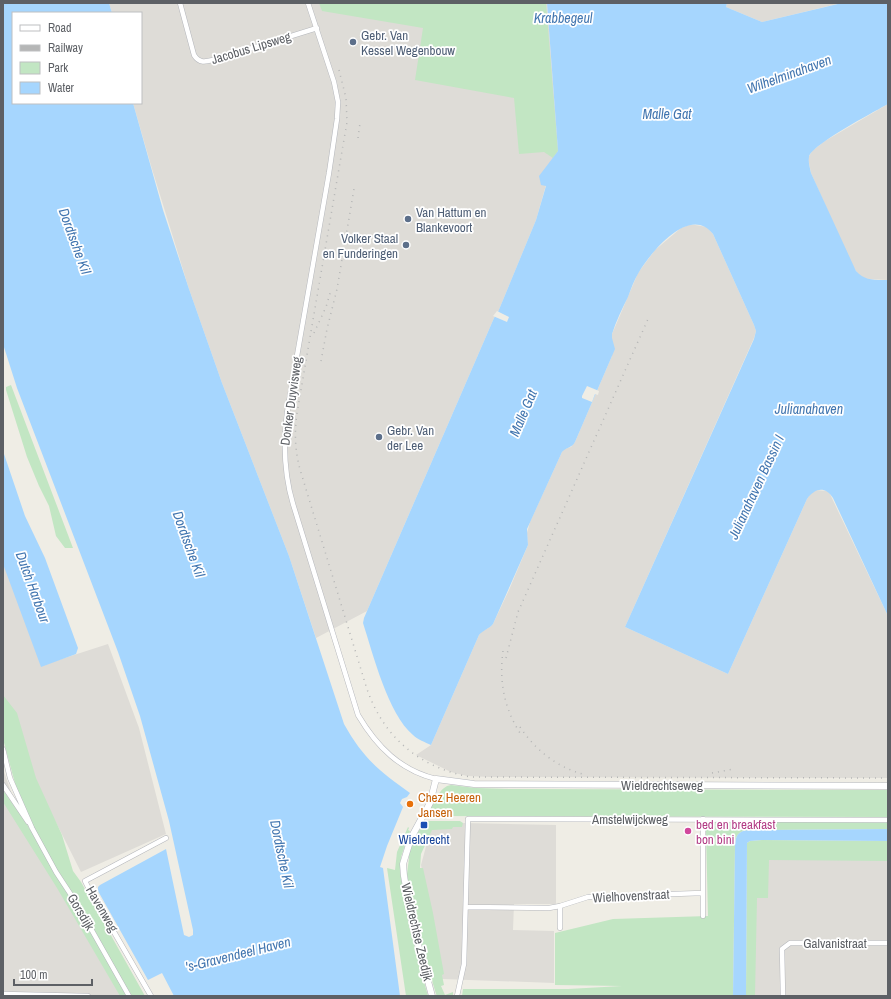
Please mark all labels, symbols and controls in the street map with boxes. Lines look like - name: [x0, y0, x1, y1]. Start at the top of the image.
- water label: Krabbegeul: [534, 9, 593, 27]
- legend: [12, 12, 142, 104]
- text: Road: [48, 20, 72, 36]
- place label: Gebr. Van Kessel Wegenbouw: [361, 27, 455, 59]
- street label: Jacobus Lipsweg: [209, 28, 293, 68]
- marker: Gebr. Van Kessel Wegenbouw: [348, 37, 358, 47]
- text: Railway: [48, 40, 83, 56]
- water label: Wilhelminahaven: [744, 50, 834, 98]
- text: Park: [48, 60, 68, 76]
- text: Water: [48, 80, 75, 96]
- water label: Malle Gat: [642, 105, 692, 123]
- place label: Van Hattum en Blankevoort: [416, 204, 486, 236]
- water label: Dordtsche Kil: [55, 206, 95, 277]
- marker: Van Hattum en Blankevoort: [403, 214, 413, 224]
- place label: Volker Staal en Funderingen: [323, 230, 398, 262]
- marker: Volker Staal en Funderingen: [401, 240, 411, 250]
- street label: Donker Duyvisweg: [276, 355, 306, 446]
- water label: Malle Gat: [505, 386, 541, 439]
- water label: Julianahaven: [774, 400, 843, 418]
- place label: Gebr. Van der Lee: [387, 422, 434, 454]
- water label: Julianahaven Bassin I: [724, 431, 788, 543]
- marker: Gebr. Van der Lee: [374, 432, 384, 442]
- water label: Dordtsche Kil: [169, 509, 209, 580]
- water label: Dutch Harbour: [12, 549, 55, 626]
- street label: Wieldrechtseweg: [621, 777, 703, 794]
- place label: Chez Heeren Jansen: [418, 789, 481, 821]
- marker: Chez Heeren Jansen: [405, 799, 415, 809]
- street label: Amstelwijckweg: [591, 811, 668, 828]
- place label: bed en breakfast bon bini: [696, 816, 775, 848]
- water label: Dordtsche Kil: [266, 818, 298, 890]
- marker: Wieldrecht: [419, 820, 429, 830]
- marker: bed en breakfast bon bini: [683, 826, 693, 836]
- place label: Wieldrecht: [399, 831, 450, 848]
- street label: Wieldrechtse Zeedijk: [397, 881, 437, 983]
- street label: Havenweg: [82, 883, 122, 935]
- street label: Wielhovenstraat: [592, 885, 670, 907]
- street label: Gorsdijk: [63, 891, 99, 934]
- water label: 's-Gravendeel Haven: [184, 932, 292, 976]
- street label: Galvanistraat: [803, 935, 867, 952]
- scale bar: [14, 961, 92, 987]
- text: 100 m: [20, 967, 47, 983]

